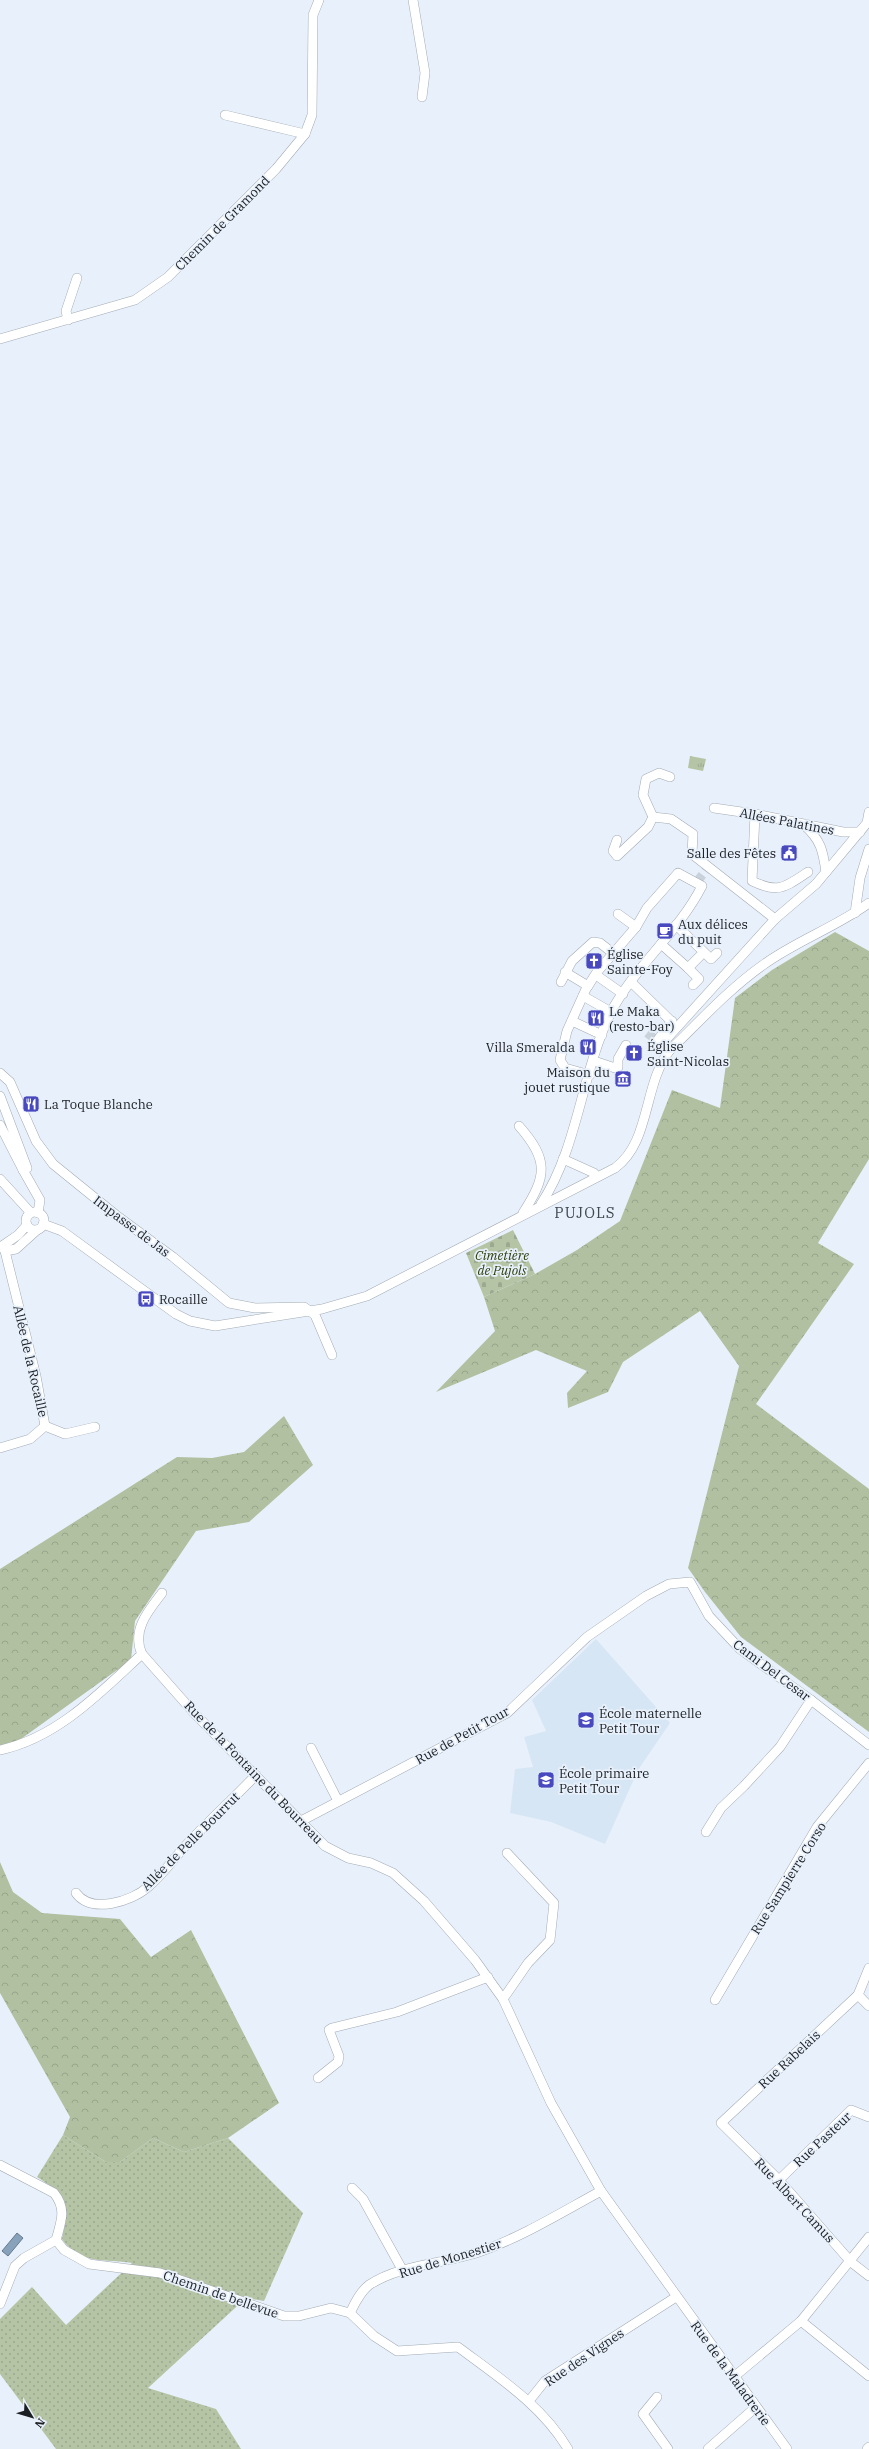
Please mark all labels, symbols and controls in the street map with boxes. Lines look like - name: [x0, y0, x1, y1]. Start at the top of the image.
- street label: Chemin de Gramond: [171, 172, 273, 274]
- street label: Allées Palatines: [738, 804, 836, 839]
- public building icon: Salle des Fêtes: [779, 843, 799, 863]
- place label: Salle des Fêtes: [687, 845, 776, 862]
- place label: Aux délices du puit: [678, 916, 748, 948]
- cafe icon: Aux délices du puit: [655, 921, 675, 941]
- place label: Église Sainte-Foy: [607, 946, 673, 978]
- church icon: Église Sainte-Foy: [584, 951, 604, 971]
- place label: Le Maka (resto-bar): [609, 1003, 675, 1035]
- restaurant icon: Le Maka (resto-bar): [586, 1008, 606, 1028]
- restaurant icon: Villa Smeralda: [578, 1037, 598, 1057]
- place label: Église Saint-Nicolas: [647, 1038, 729, 1070]
- place label: Villa Smeralda: [486, 1039, 575, 1056]
- church icon: Église Saint-Nicolas: [624, 1043, 644, 1063]
- place label: Maison du jouet rustique: [523, 1064, 610, 1096]
- museum icon: Maison du jouet rustique: [613, 1069, 633, 1089]
- restaurant icon: La Toque Blanche: [21, 1094, 41, 1114]
- place label: La Toque Blanche: [44, 1096, 153, 1113]
- street label: Impasse de Jas: [90, 1192, 174, 1261]
- district label: PUJOLS: [554, 1203, 616, 1222]
- park label: Cimetière de Pujols: [475, 1247, 529, 1279]
- bus stop icon: Rocaille: [136, 1289, 156, 1309]
- place label: Rocaille: [159, 1291, 208, 1308]
- street label: Allée de la Rocaille: [9, 1304, 52, 1419]
- street label: Cami Del Cesar: [730, 1636, 814, 1705]
- street label: Rue de la Fontaine du Bourreau: [181, 1697, 327, 1848]
- street label: Rue de Petit Tour: [412, 1702, 512, 1768]
- place label: École maternelle Petit Tour: [599, 1705, 702, 1737]
- school or university icon: École maternelle Petit Tour: [576, 1710, 596, 1730]
- place label: École primaire Petit Tour: [559, 1765, 649, 1797]
- school or university icon: École primaire Petit Tour: [536, 1770, 556, 1790]
- street label: Allée de Pelle Bourrut: [137, 1788, 244, 1894]
- street label: Rue Sampierre Corso: [747, 1819, 830, 1938]
- street label: Rue Rabelais: [755, 2026, 824, 2092]
- street label: Rue Pasteur: [790, 2108, 855, 2171]
- street label: Rue Albert Camus: [751, 2154, 838, 2246]
- street label: Rue de Monestier: [397, 2235, 504, 2282]
- street label: Chemin de bellevue: [161, 2267, 281, 2322]
- street label: Rue de la Maladrerie: [687, 2318, 774, 2429]
- street label: Rue des Vignes: [541, 2325, 627, 2390]
- north arrow: [12, 2397, 52, 2437]
- text: N: [32, 2415, 48, 2431]

